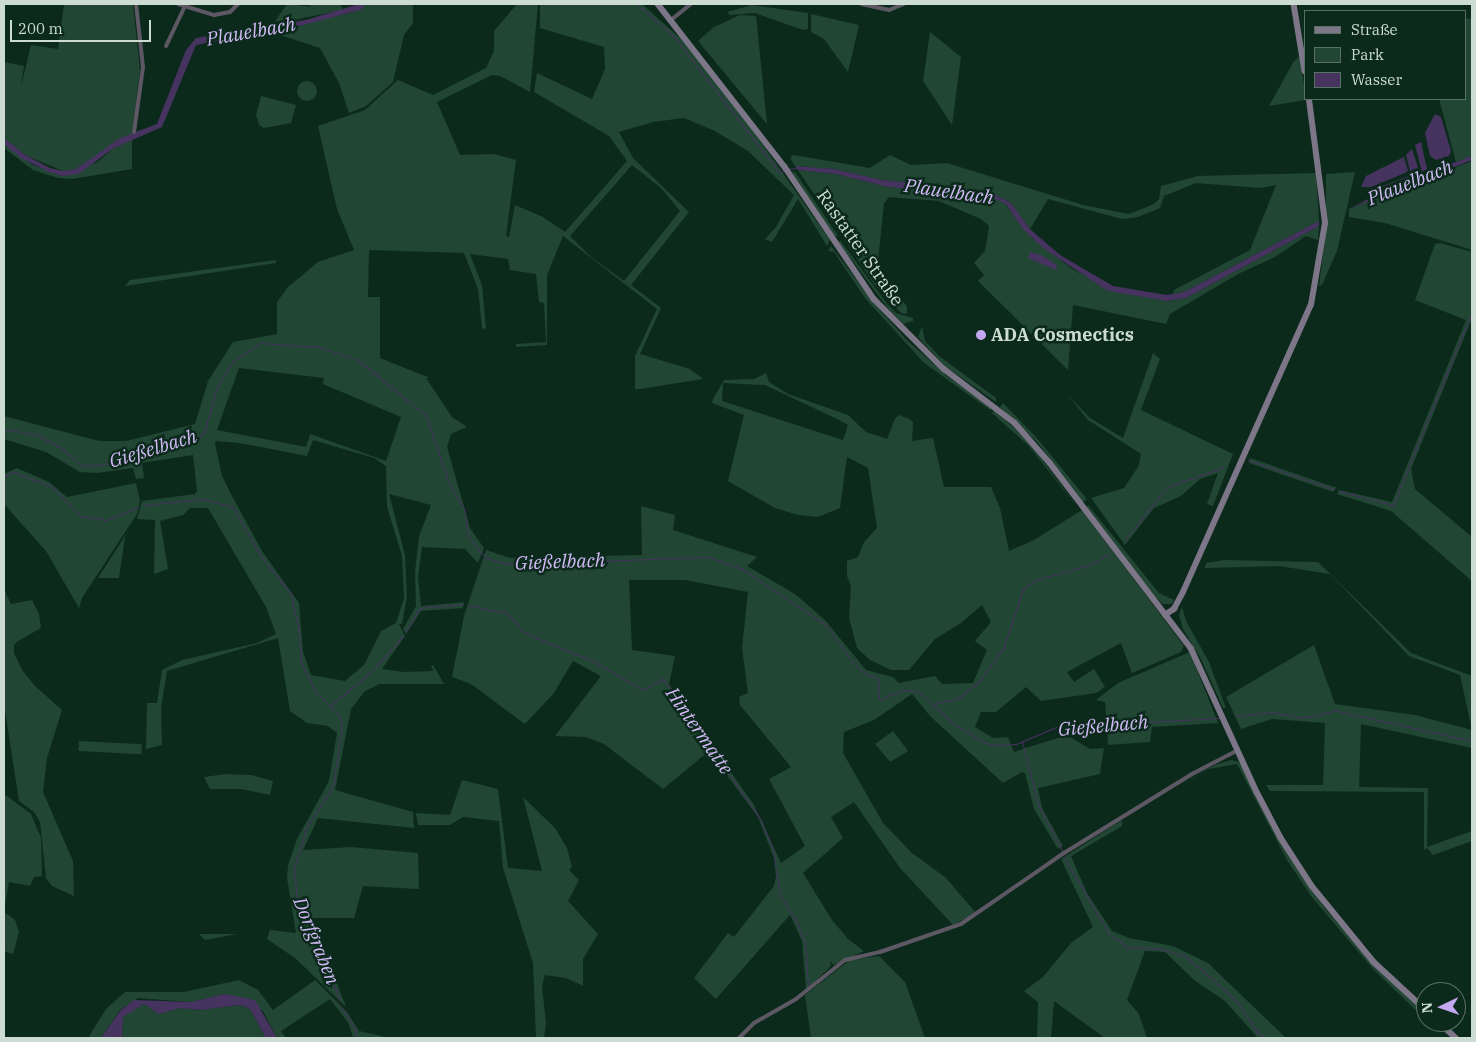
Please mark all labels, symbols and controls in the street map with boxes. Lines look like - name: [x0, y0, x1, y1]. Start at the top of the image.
- scale bar: [12, 10, 154, 42]
- legend: [1304, 10, 1466, 100]
- water label: Plauelbach: [205, 13, 297, 51]
- text: 200 m: [18, 19, 63, 38]
- text: Straße: [1351, 20, 1398, 39]
- text: Park: [1351, 45, 1384, 64]
- text: Wasser: [1351, 70, 1402, 89]
- water label: Plauelbach: [1364, 156, 1456, 210]
- water label: Plauelbach: [903, 174, 995, 210]
- street label: Rastatter Straße: [812, 186, 908, 310]
- place label: ADA Cosmectics: [991, 324, 1134, 346]
- marker: ADA Cosmectics: [975, 329, 987, 341]
- water label: Gießelbach: [106, 425, 200, 473]
- water label: Gießelbach: [514, 549, 606, 575]
- water label: Hintermatte: [661, 683, 737, 779]
- water label: Gießelbach: [1057, 711, 1149, 741]
- water label: Dorfgraben: [288, 894, 344, 988]
- north arrow: [1416, 982, 1466, 1032]
- text: N: [1418, 1002, 1436, 1014]

